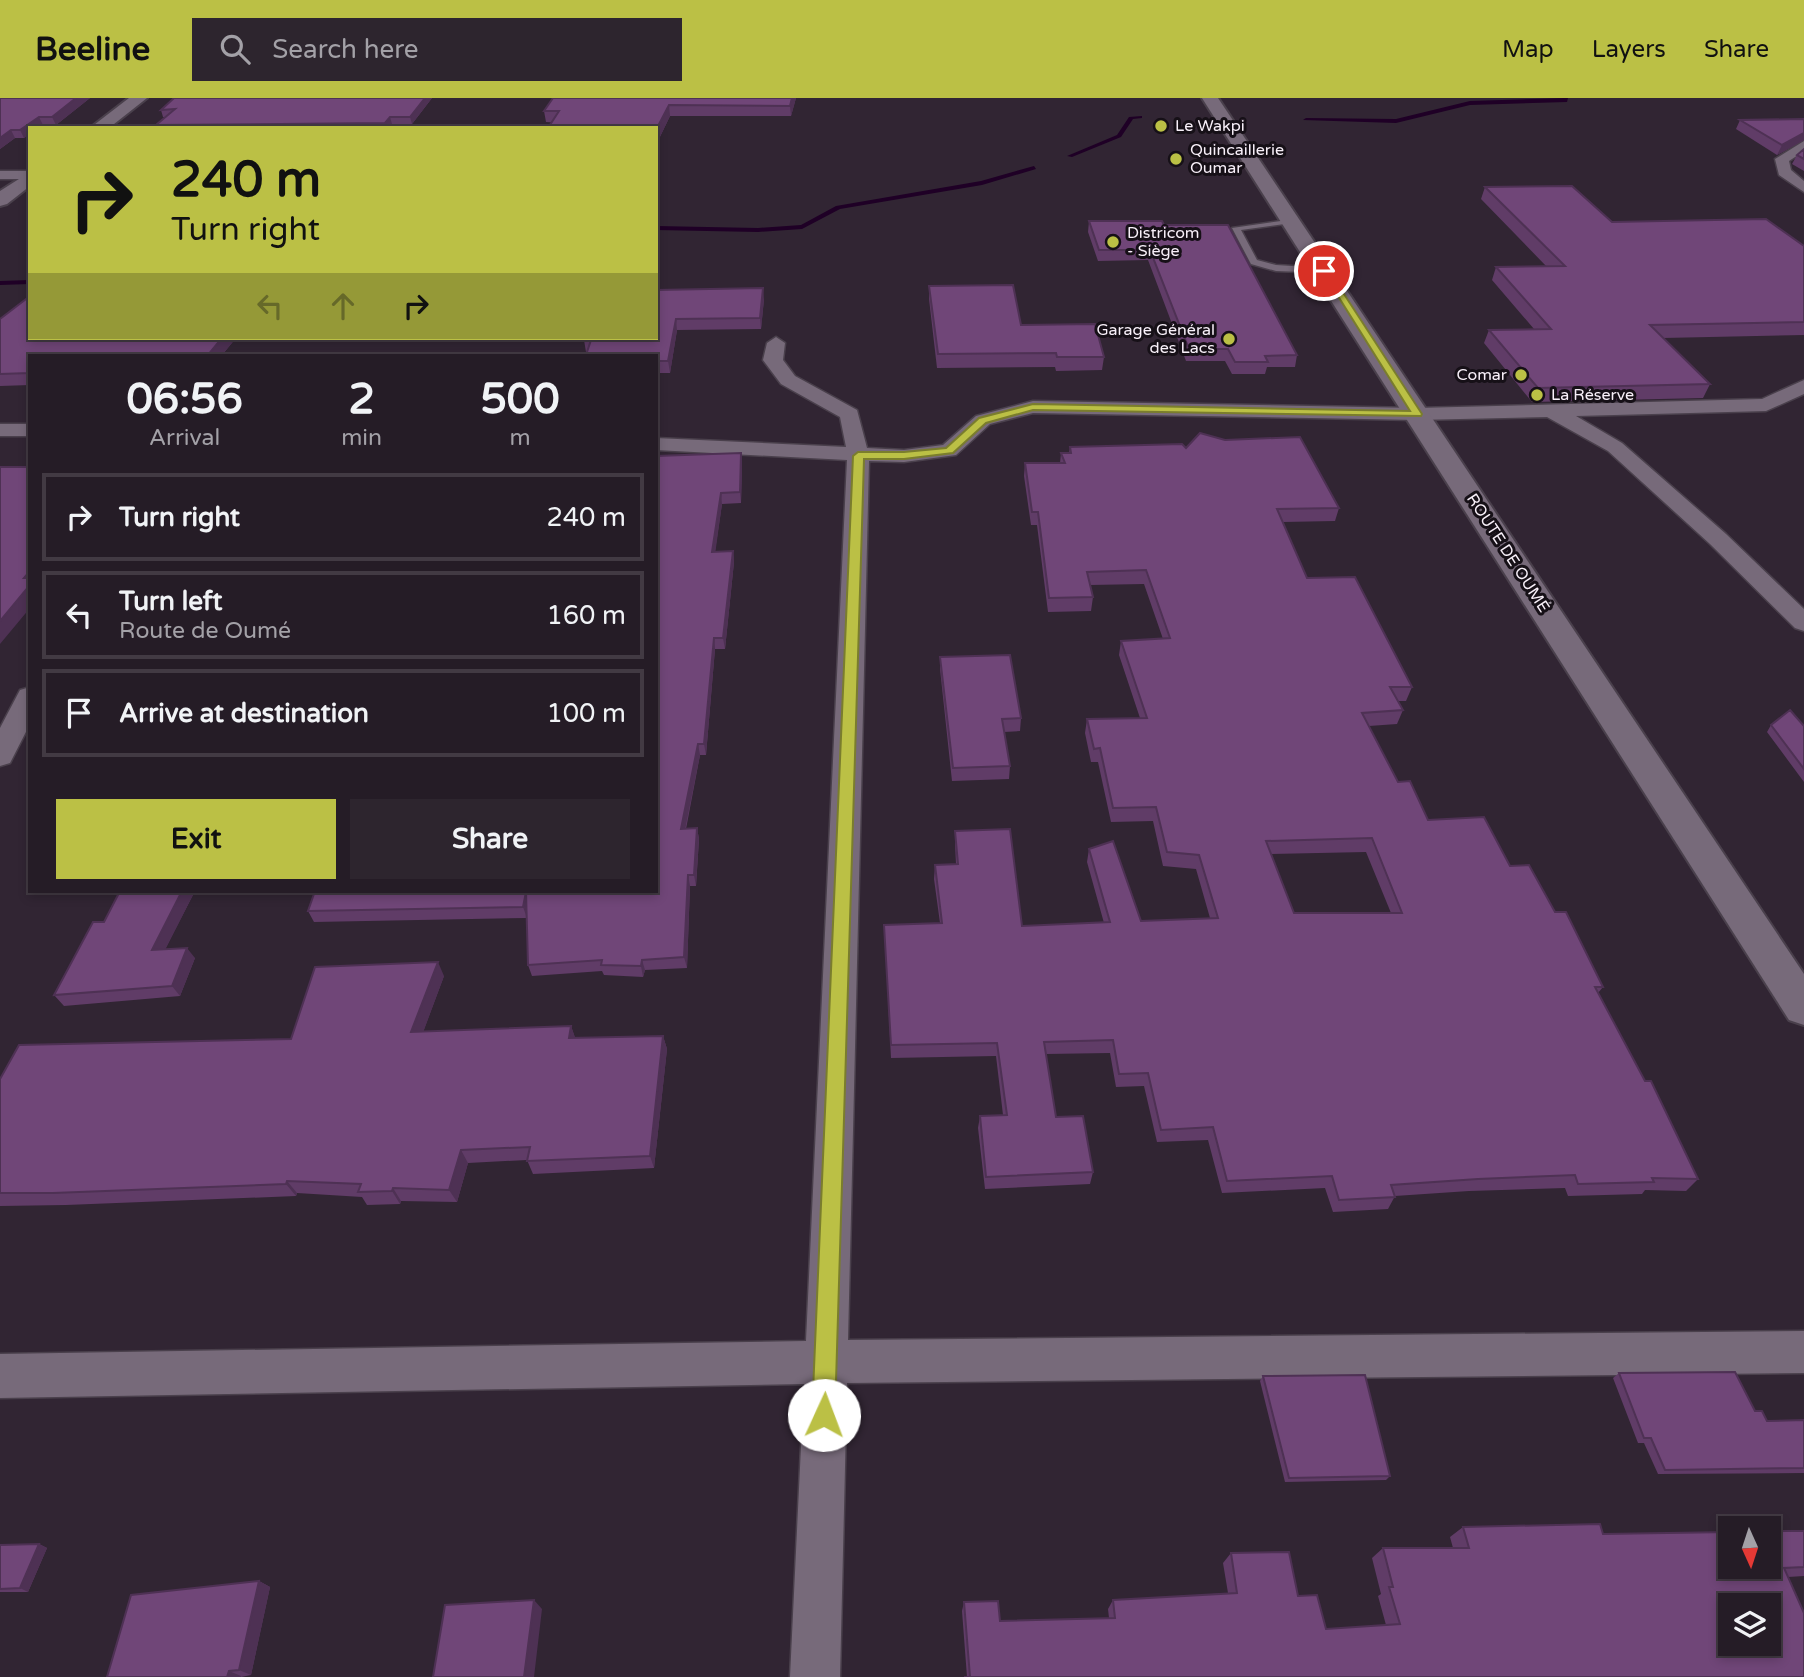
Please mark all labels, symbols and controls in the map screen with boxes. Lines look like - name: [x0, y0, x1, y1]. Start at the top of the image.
- search box: [192, 18, 682, 81]
- text: Beeline: [35, 30, 150, 69]
- icon: search: [216, 30, 254, 68]
- text: Search here: [272, 34, 418, 65]
- text: Map: [1502, 35, 1554, 64]
- text: Layers: [1592, 35, 1666, 64]
- text: Share: [1704, 35, 1769, 64]
- place label: Le Wakpi: [1175, 116, 1245, 136]
- marker: Le Wakpi: [1153, 118, 1169, 134]
- place label: Quincaillerie Oumar: [1190, 140, 1284, 178]
- text: 240 m: [171, 151, 321, 210]
- marker: Quincaillerie Oumar: [1168, 151, 1184, 167]
- icon: right: [56, 154, 147, 245]
- text: Turn right: [171, 211, 320, 249]
- place label: Districom - Siège: [1127, 223, 1200, 261]
- marker: Districom - Siège: [1105, 234, 1121, 250]
- pin: [1294, 241, 1354, 301]
- icon: arrive: [1305, 252, 1343, 290]
- icon: left: [251, 287, 289, 325]
- icon: ahead: [324, 287, 362, 325]
- icon: right: [397, 287, 435, 325]
- place label: Garage Général des Lacs: [1096, 320, 1215, 358]
- marker: Garage Général des Lacs: [1221, 331, 1237, 347]
- place label: Comar: [1457, 365, 1508, 385]
- marker: Comar: [1513, 367, 1529, 383]
- text: 06:56: [126, 374, 243, 425]
- text: 2: [348, 374, 375, 425]
- text: 500: [480, 374, 560, 425]
- place label: La Réserve: [1551, 385, 1634, 405]
- marker: La Réserve: [1529, 387, 1545, 403]
- text: Arrival: [149, 424, 220, 452]
- text: min: [341, 424, 382, 452]
- text: m: [509, 424, 531, 452]
- street label: ROUTE DE OUMÉ: [1462, 490, 1554, 616]
- icon: right: [60, 498, 98, 536]
- text: Turn right: [119, 502, 240, 533]
- text: 240 m: [546, 502, 626, 533]
- text: Turn left: [119, 586, 222, 617]
- icon: left: [60, 596, 98, 634]
- text: 160 m: [546, 600, 626, 631]
- text: Route de Oumé: [119, 617, 291, 645]
- icon: arrive: [60, 694, 98, 732]
- text: Arrive at destination: [119, 698, 369, 729]
- text: 100 m: [546, 698, 626, 729]
- button: Exit: [56, 799, 336, 879]
- button: Share: [350, 799, 630, 879]
- position arrow: [787, 1378, 861, 1452]
- north arrow: [1718, 1516, 1782, 1578]
- map controls: [1718, 1516, 1781, 1656]
- button: layers: [1718, 1593, 1781, 1656]

